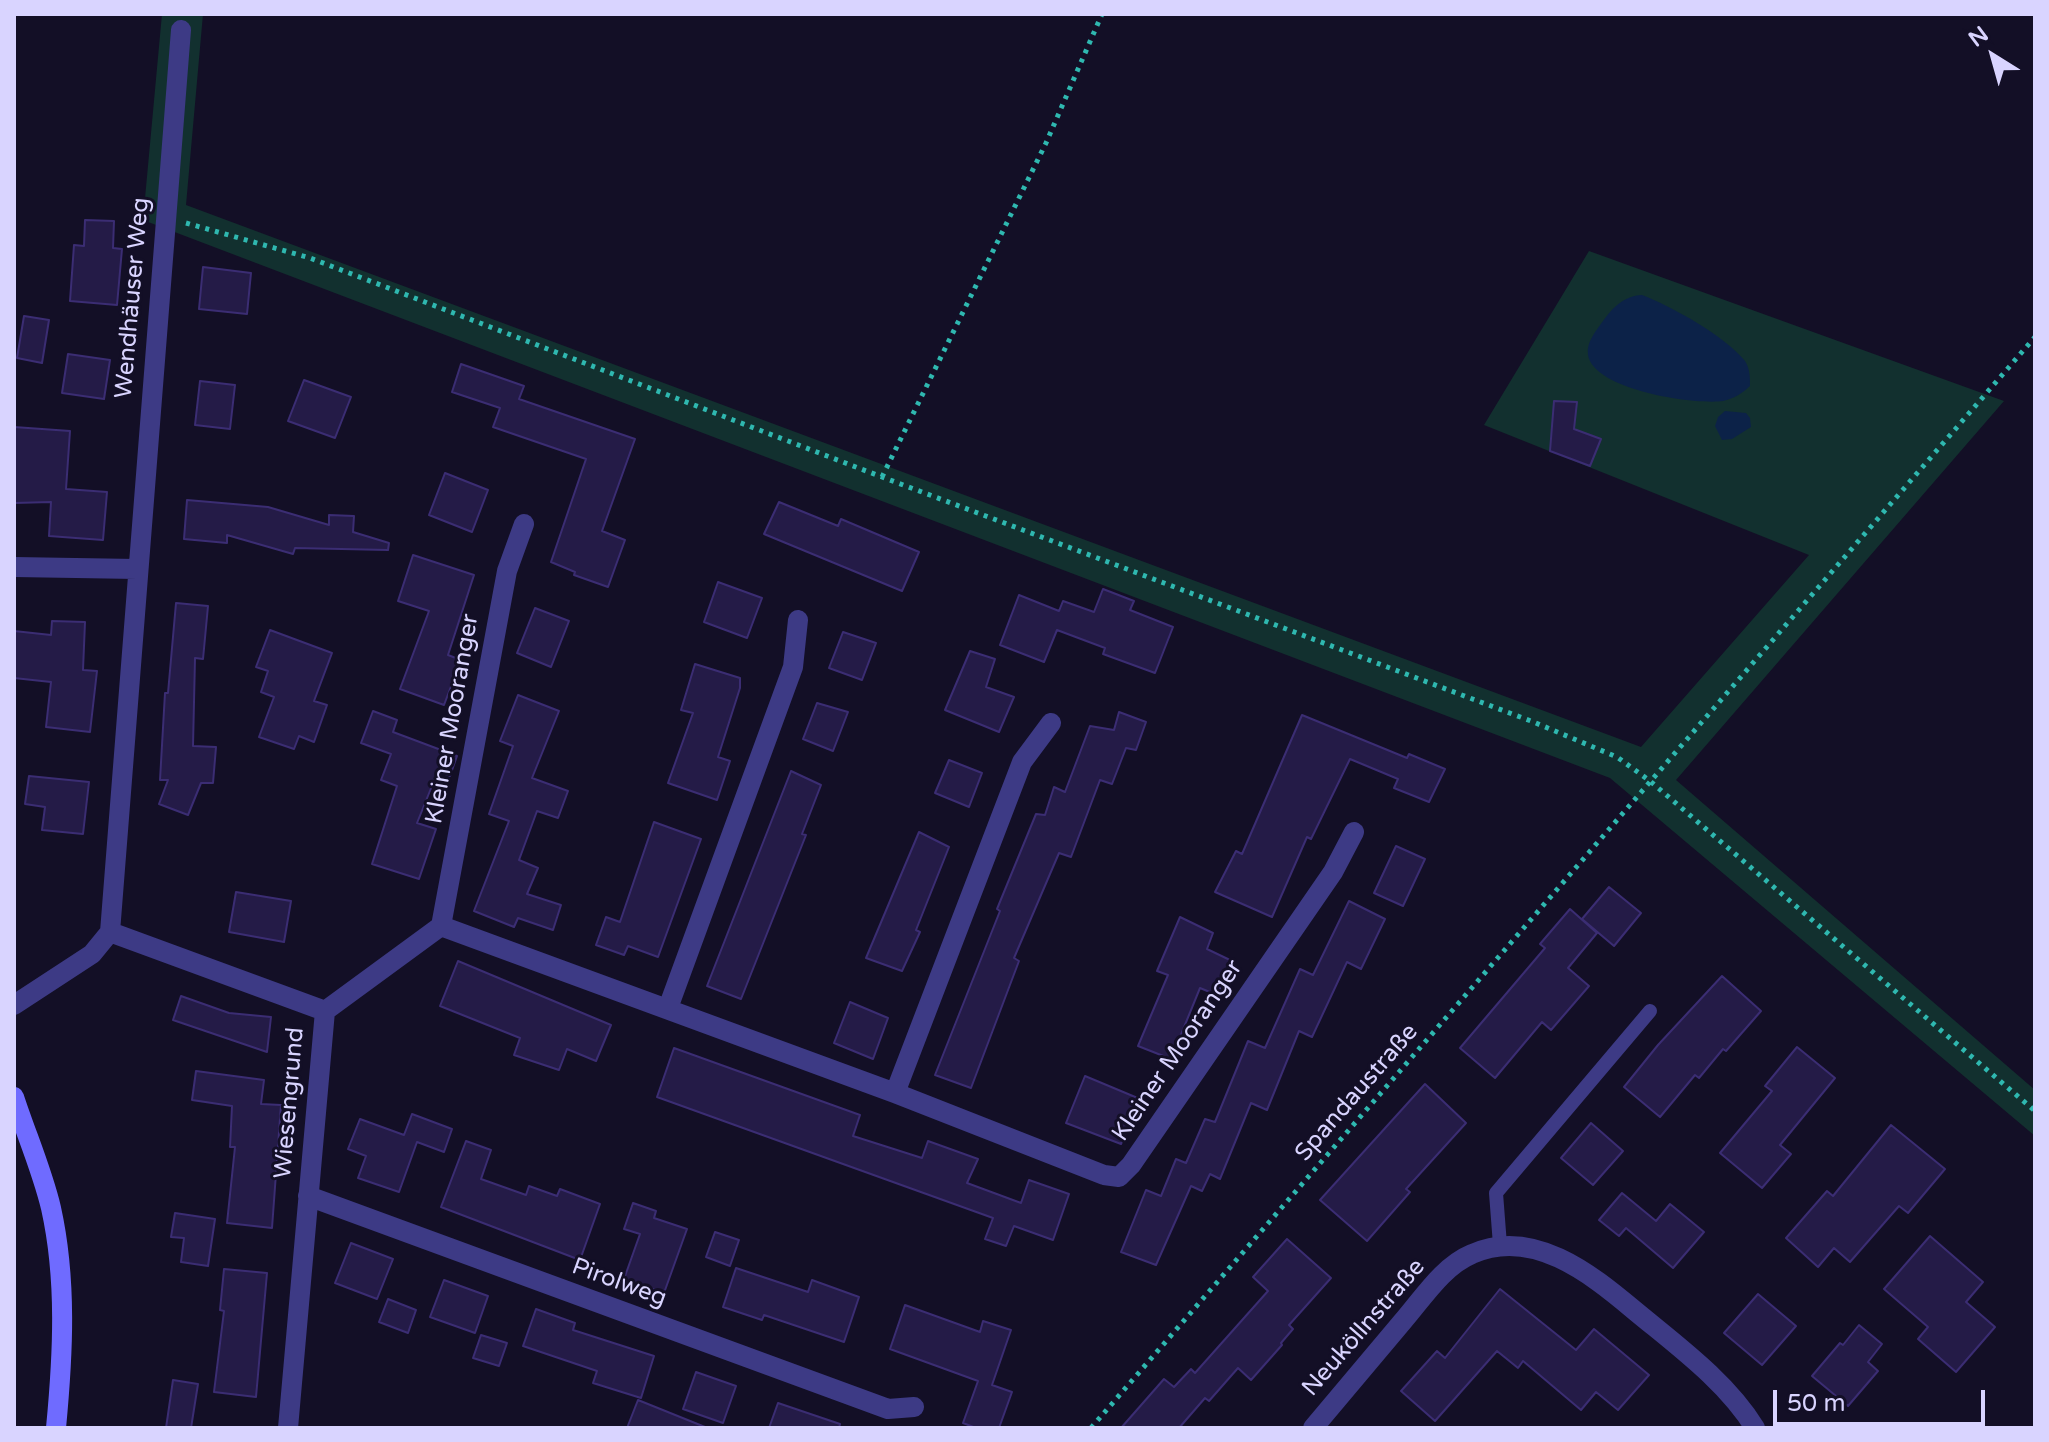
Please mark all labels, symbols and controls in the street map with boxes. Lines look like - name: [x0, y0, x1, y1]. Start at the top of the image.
- north arrow: [1953, 16, 2033, 96]
- text: N: [1964, 21, 1993, 53]
- street label: Wendhäuser Weg: [110, 196, 156, 400]
- street label: Kleiner Mooranger: [420, 612, 486, 826]
- street label: Kleiner Mooranger: [1107, 955, 1249, 1147]
- street label: Spandaustraße: [1290, 1018, 1424, 1168]
- street label: Wiesengrund: [269, 1026, 311, 1180]
- street label: Pirolweg: [568, 1253, 670, 1313]
- street label: Neuköllnstraße: [1297, 1253, 1431, 1403]
- scale bar: [1777, 1374, 1989, 1424]
- text: 50 m: [1787, 1389, 1845, 1418]

